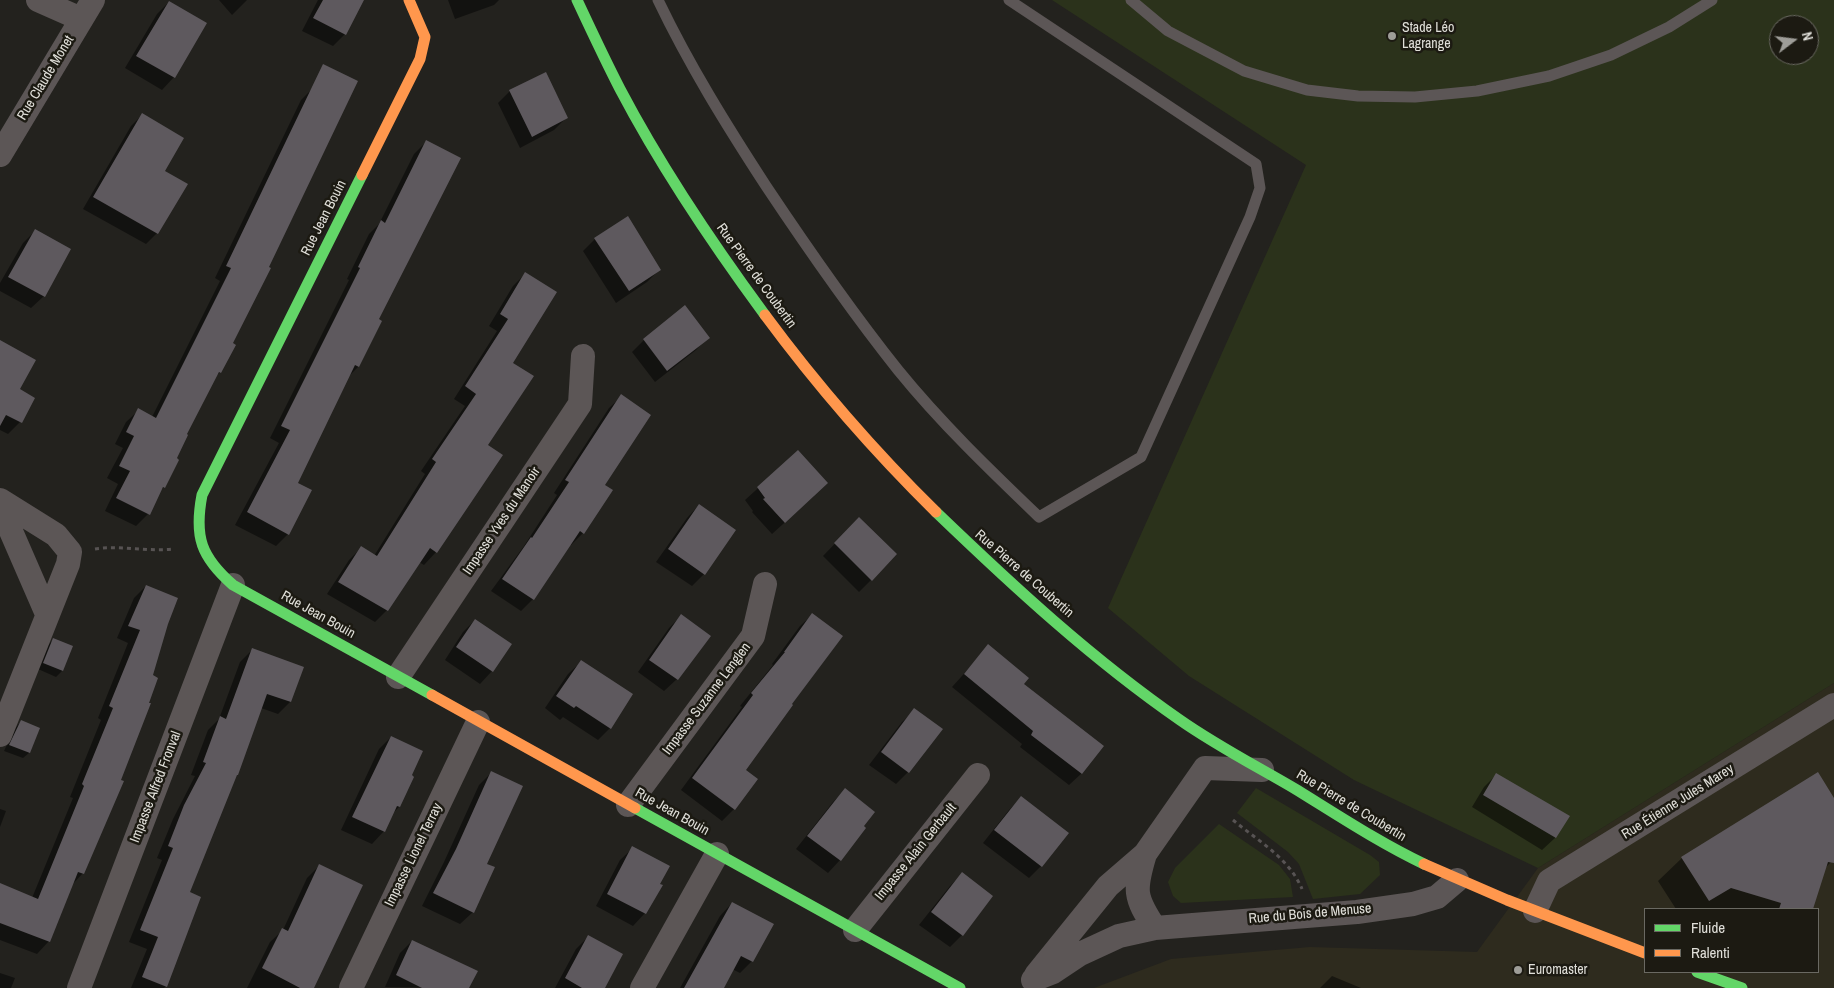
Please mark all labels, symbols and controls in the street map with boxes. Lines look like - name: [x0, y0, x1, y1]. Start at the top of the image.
- north arrow: [1769, 15, 1819, 65]
- place label: Stade Léo Lagrange: [1402, 20, 1454, 52]
- marker: Stade Léo Lagrange: [1386, 30, 1398, 42]
- text: N: [1798, 30, 1817, 43]
- street label: Rue Claude Monet: [14, 33, 78, 123]
- street label: Rue Jean Bouin: [298, 178, 350, 258]
- street label: Rue Pierre de Coubertin: [712, 220, 800, 332]
- street label: Impasse Yves du Manoir: [460, 464, 544, 578]
- street label: Rue Pierre de Coubertin: [971, 527, 1077, 621]
- street label: Rue Jean Bouin: [278, 588, 358, 642]
- street label: Impasse Suzanne Lenglen: [659, 640, 755, 758]
- street label: Impasse Alfred Fronval: [127, 729, 185, 845]
- street label: Rue Étienne Jules Marey: [1619, 761, 1737, 843]
- street label: Rue Pierre de Coubertin: [1293, 767, 1409, 845]
- street label: Rue Jean Bouin: [632, 785, 712, 839]
- street label: Impasse Alain Gerbault: [872, 800, 960, 904]
- street label: Impasse Lionel Terray: [382, 801, 446, 909]
- street label: Rue du Bois de Menuse: [1248, 900, 1372, 928]
- legend: [1644, 908, 1819, 973]
- text: Fluide: [1691, 917, 1725, 938]
- text: Ralenti: [1691, 942, 1730, 963]
- place label: Euromaster: [1528, 962, 1587, 978]
- marker: Euromaster: [1512, 964, 1524, 976]

